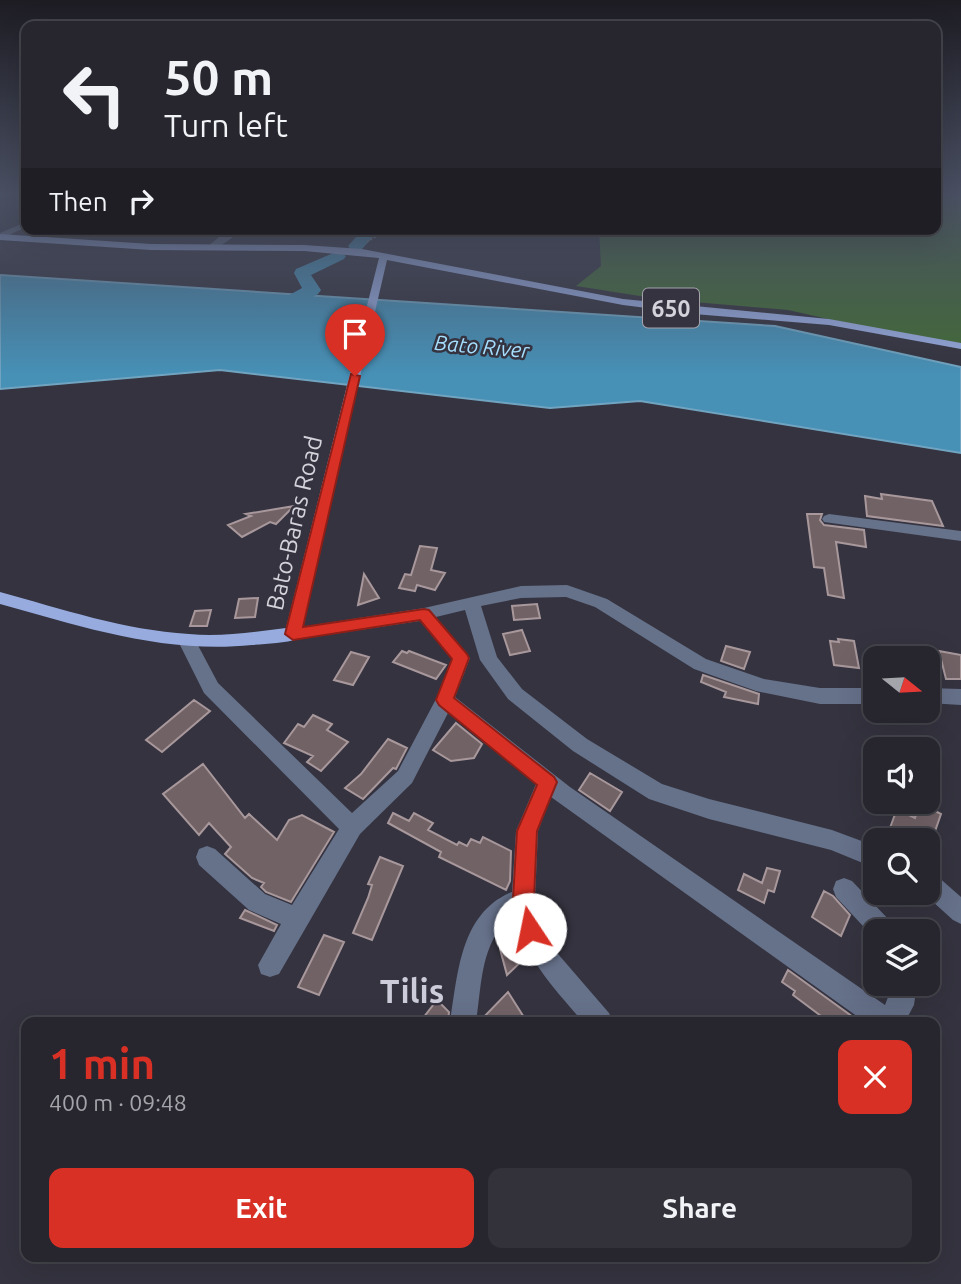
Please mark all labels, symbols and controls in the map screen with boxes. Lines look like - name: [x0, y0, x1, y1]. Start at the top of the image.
- icon: left: [49, 49, 140, 140]
- text: 50 m: [164, 49, 273, 104]
- text: Turn left: [164, 107, 288, 143]
- icon: right: [122, 182, 160, 220]
- text: Then: [49, 187, 108, 216]
- road number: 650: [643, 288, 699, 328]
- pin: [325, 304, 385, 376]
- icon: arrive: [336, 315, 374, 353]
- water label: Bato River: [433, 330, 532, 362]
- street label: Bato-Baras Road: [261, 433, 327, 613]
- north arrow: [863, 646, 940, 723]
- map controls: [863, 646, 940, 996]
- button: sound: [863, 737, 940, 814]
- button: search: [863, 828, 940, 905]
- position arrow: [493, 892, 567, 966]
- button: layers: [863, 919, 940, 996]
- district label: Tilis: [380, 972, 444, 1009]
- text: 1 min: [49, 1040, 155, 1087]
- button: close: [838, 1040, 912, 1114]
- text: 400 m · 09:48: [49, 1090, 187, 1115]
- button: Exit: [49, 1168, 474, 1248]
- button: Share: [488, 1168, 912, 1248]

